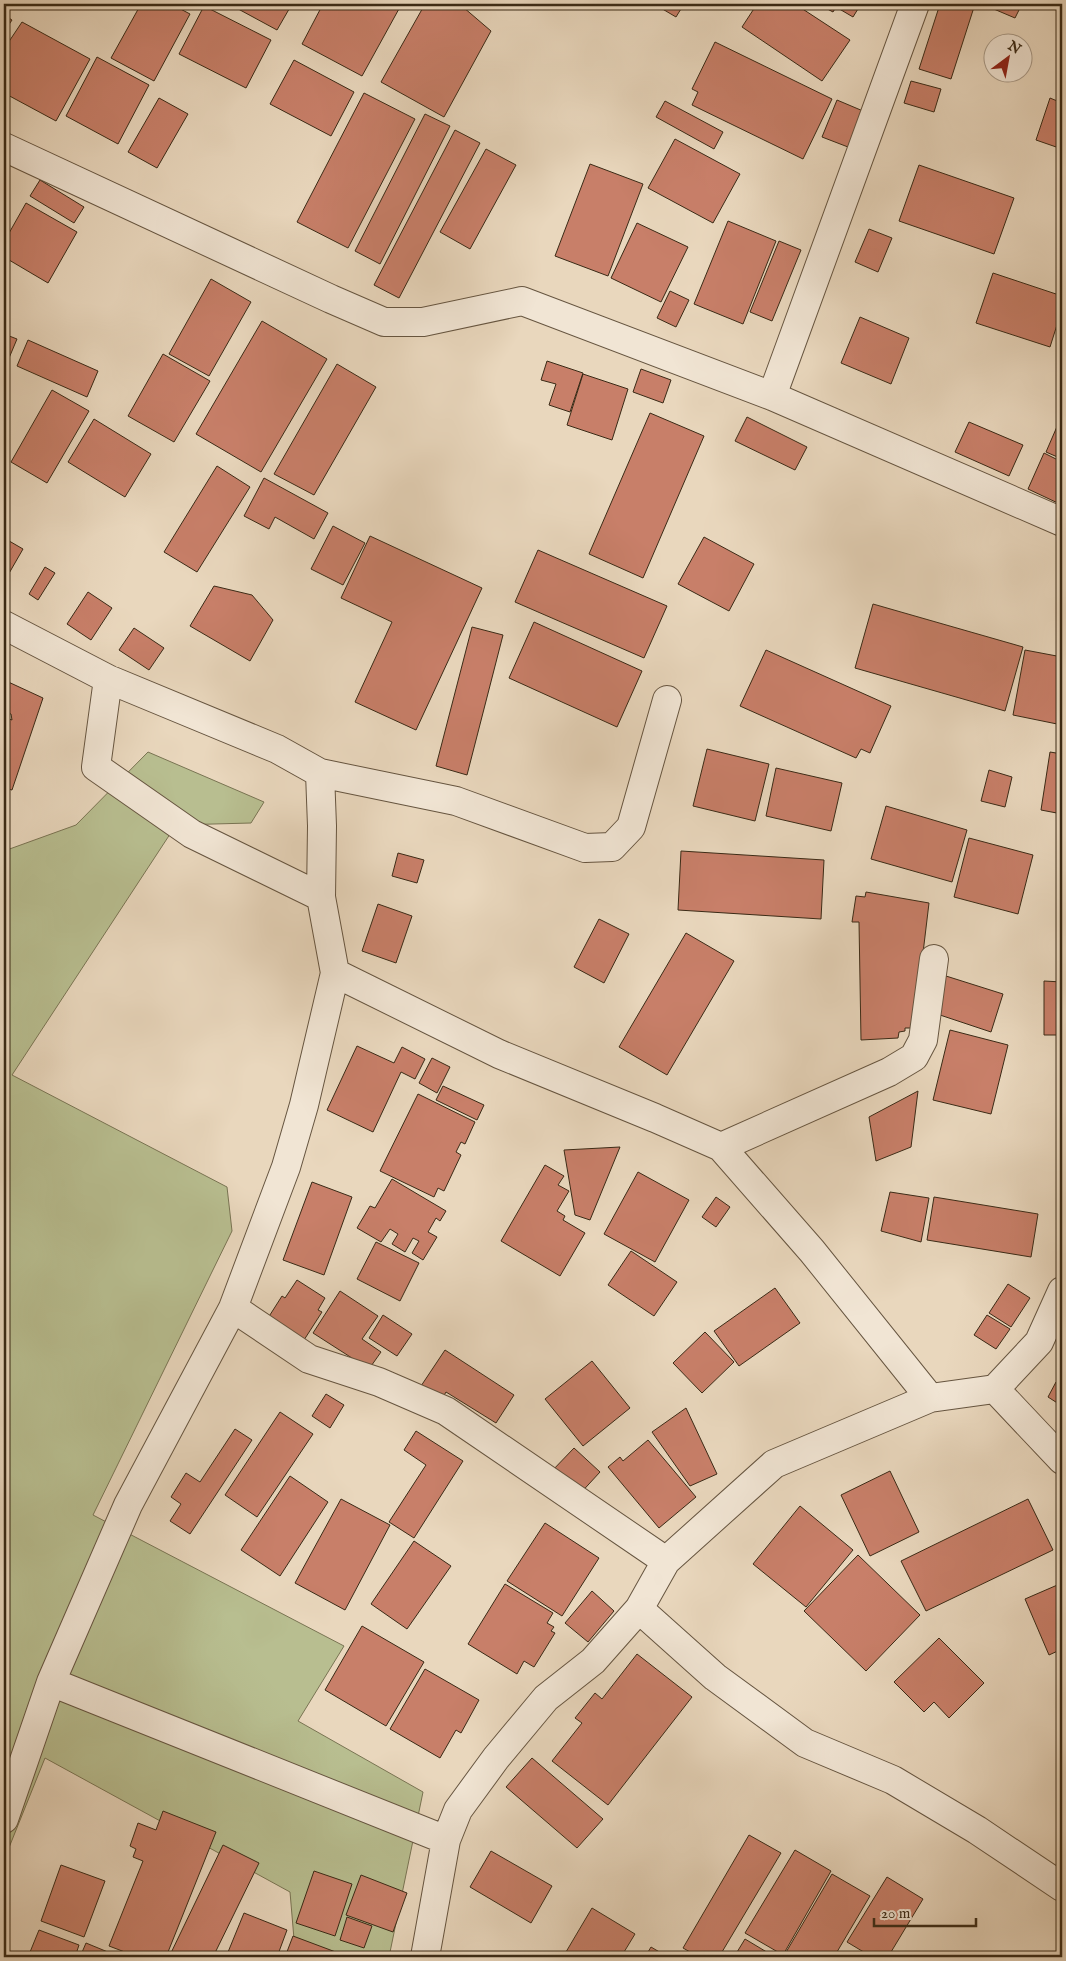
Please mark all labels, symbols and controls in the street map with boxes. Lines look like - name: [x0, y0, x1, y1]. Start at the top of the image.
- north arrow: [984, 32, 1034, 82]
- text: N: [1004, 36, 1024, 59]
- scale bar: [874, 1896, 976, 1928]
- text: 20 m: [881, 1904, 911, 1923]

